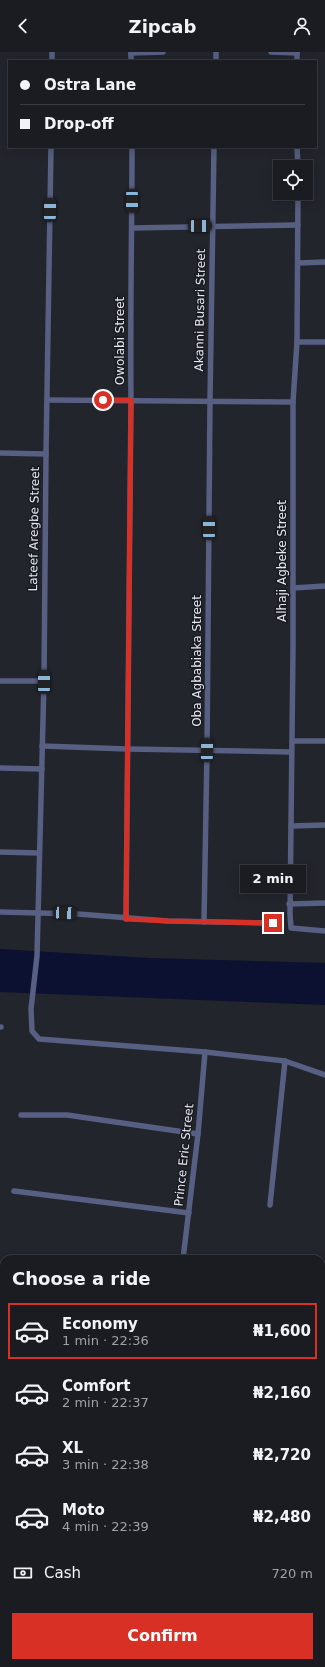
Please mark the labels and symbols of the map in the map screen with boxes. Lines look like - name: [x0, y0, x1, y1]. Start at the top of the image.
- car: [126, 189, 138, 213]
- car: [44, 198, 56, 222]
- car: [188, 220, 212, 232]
- street label: Akanni Busari Street: [192, 248, 208, 371]
- street label: Owolabi Street: [113, 296, 127, 385]
- route start: [94, 391, 112, 409]
- street label: Lateef Aregbe Street: [26, 466, 42, 591]
- street label: Alhaji Agbeke Street: [275, 500, 289, 622]
- car: [203, 516, 215, 540]
- street label: Oba Agbabiaka Street: [190, 595, 204, 727]
- car: [38, 670, 50, 694]
- car: [201, 738, 213, 762]
- callout: 2 min: [240, 865, 306, 893]
- car: [53, 906, 77, 920]
- route end: [264, 914, 282, 932]
- street label: Prince Eric Street: [172, 1103, 196, 1207]

